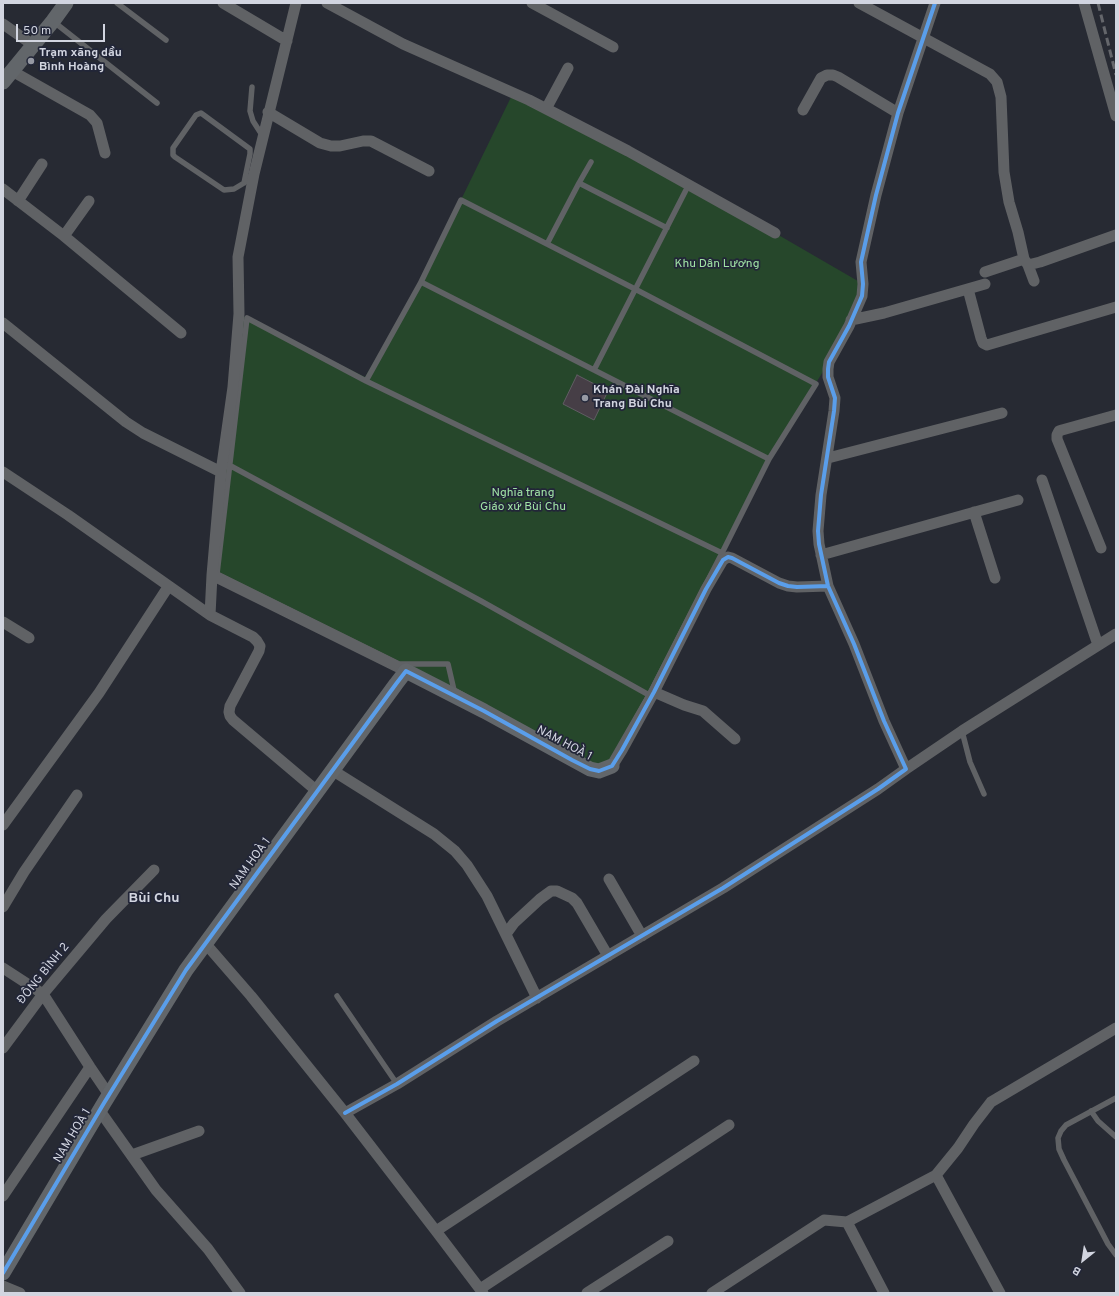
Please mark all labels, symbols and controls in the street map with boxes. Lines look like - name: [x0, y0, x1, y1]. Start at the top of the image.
- scale bar: [18, 16, 107, 42]
- text: 50 m: [23, 23, 51, 39]
- place label: Trạm xăng dầu Bình Hoàng: [39, 47, 122, 75]
- marker: Trạm xăng dầu Bình Hoàng: [26, 56, 36, 66]
- park label: Khu Dân Lương: [675, 258, 759, 272]
- place label: Khán Đài Nghĩa Trang Bùi Chu: [593, 384, 680, 412]
- marker: Khán Đài Nghĩa Trang Bùi Chu: [580, 393, 590, 403]
- park label: Nghĩa trang Giáo xứ Bùi Chu: [480, 487, 566, 515]
- street label: NAM HOÀ 1: [534, 723, 594, 765]
- street label: NAM HOÀ 1: [227, 835, 275, 893]
- district label: Bùi Chu: [129, 891, 179, 907]
- street label: ĐÔNG BÌNH 2: [15, 940, 73, 1008]
- street label: NAM HOÀ 1: [51, 1106, 95, 1166]
- north arrow: [1063, 1240, 1103, 1280]
- text: B: [1070, 1262, 1084, 1278]

